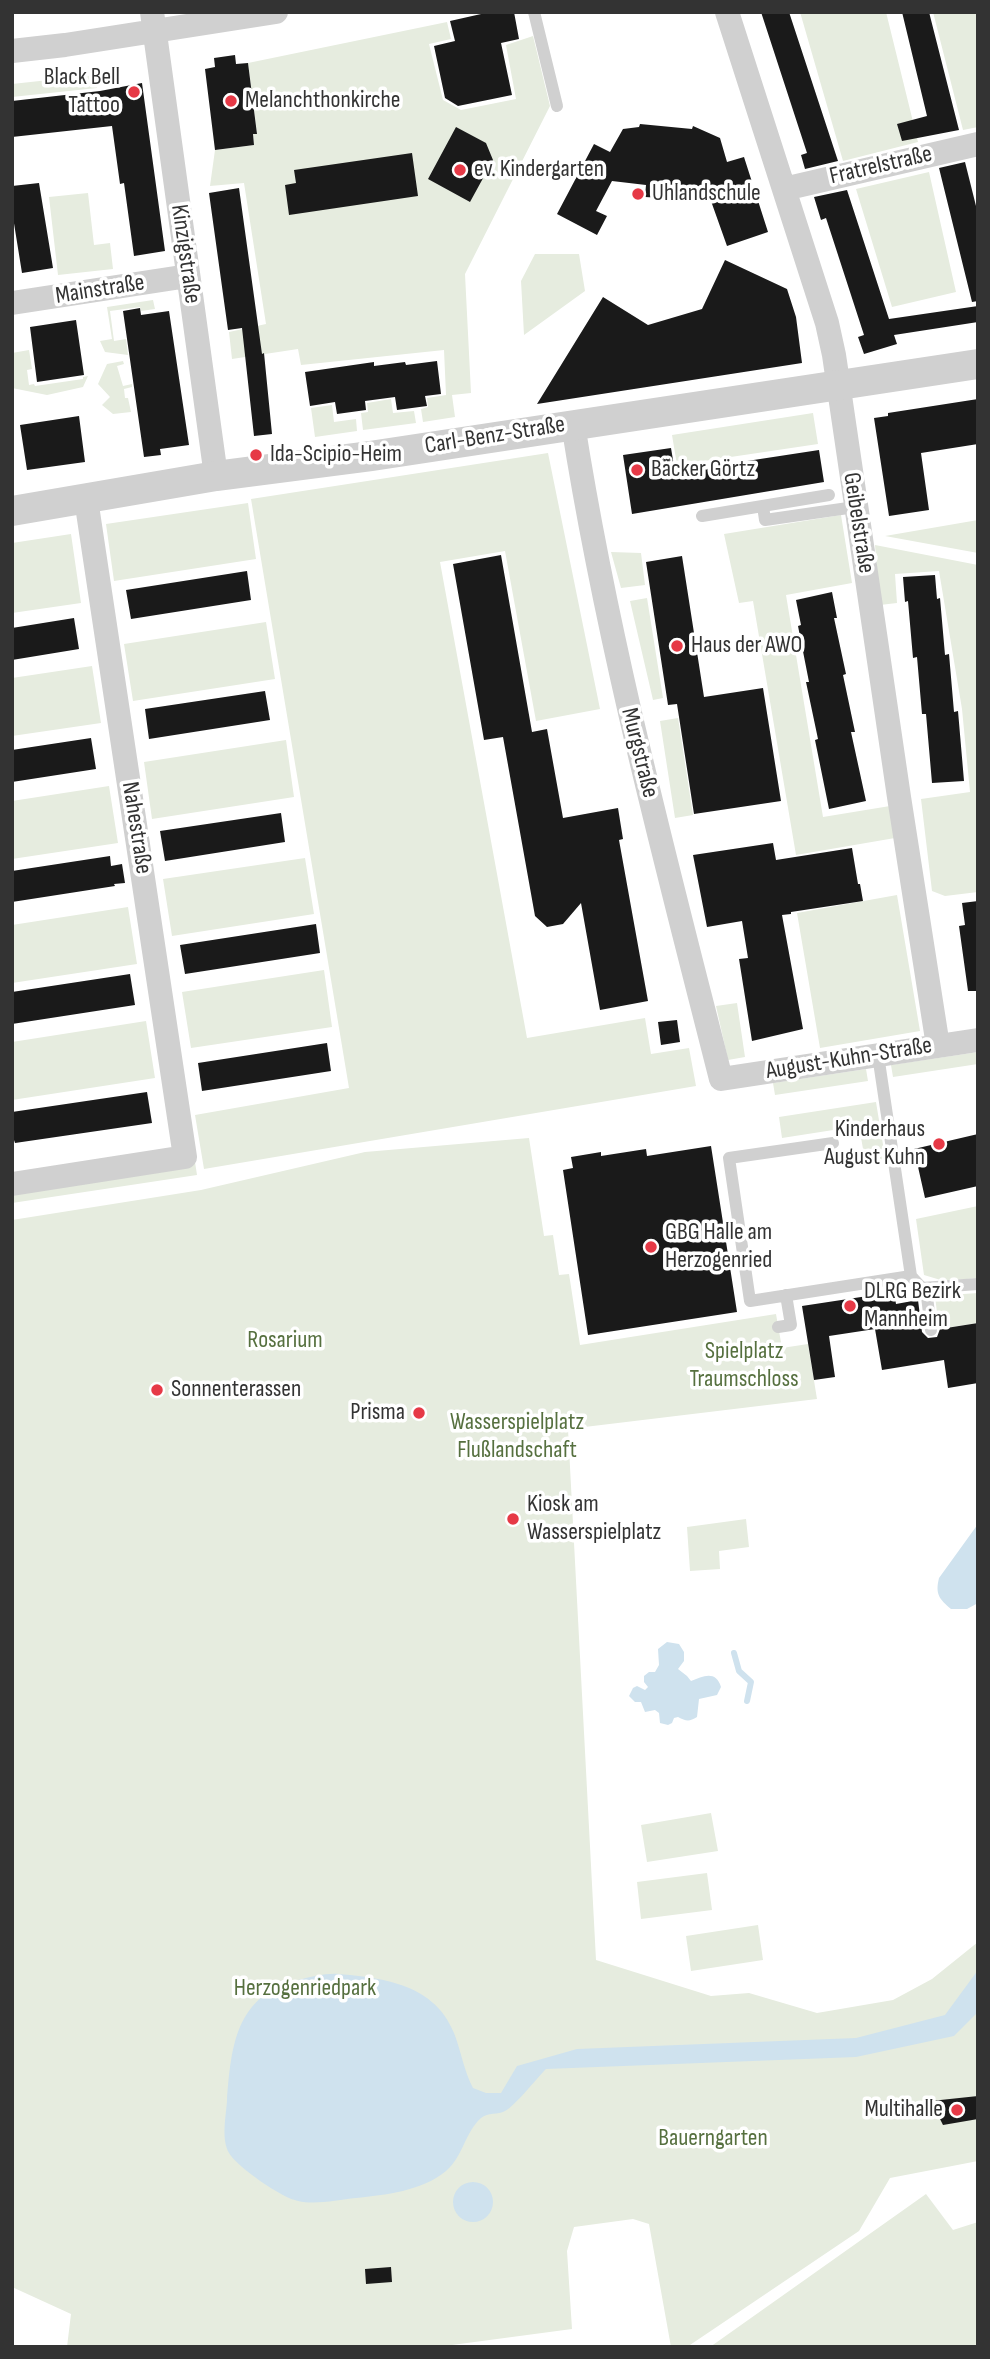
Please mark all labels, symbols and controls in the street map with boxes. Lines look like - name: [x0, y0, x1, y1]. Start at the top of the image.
- place label: Black Bell Tattoo: [44, 64, 120, 120]
- marker: Black Bell Tattoo: [126, 84, 142, 100]
- place label: Melanchthonkirche: [245, 87, 400, 115]
- marker: Melanchthonkirche: [223, 93, 239, 109]
- street label: Fratrelstraße: [827, 140, 935, 192]
- place label: ev. Kindergarten: [474, 156, 604, 184]
- marker: ev. Kindergarten: [452, 162, 468, 178]
- place label: Uhlandschule: [652, 180, 761, 208]
- marker: Uhlandschule: [630, 186, 646, 202]
- street label: Kinzigstraße: [164, 203, 206, 305]
- street label: Mainstraße: [53, 269, 147, 311]
- street label: Carl-Benz-Straße: [423, 411, 567, 461]
- place label: Ida-Scipio-Heim: [270, 441, 402, 469]
- marker: Ida-Scipio-Heim: [248, 447, 264, 463]
- place label: Bäcker Görtz: [651, 456, 755, 484]
- marker: Bäcker Görtz: [629, 462, 645, 478]
- street label: Geibelstraße: [836, 471, 880, 575]
- place label: Haus der AWO: [691, 632, 802, 660]
- marker: Haus der AWO: [669, 638, 685, 654]
- street label: Murgstraße: [614, 705, 664, 801]
- street label: Nahestraße: [115, 780, 157, 876]
- street label: August-Kuhn-Straße: [764, 1032, 934, 1086]
- place label: Kinderhaus August Kuhn: [824, 1116, 925, 1172]
- marker: Kinderhaus August Kuhn: [931, 1136, 947, 1152]
- place label: GBG Halle am Herzogenried: [665, 1219, 772, 1275]
- marker: GBG Halle am Herzogenried: [643, 1239, 659, 1255]
- place label: DLRG Bezirk Mannheim: [864, 1278, 961, 1334]
- marker: DLRG Bezirk Mannheim: [842, 1298, 858, 1314]
- park label: Rosarium: [247, 1327, 323, 1355]
- park label: Spielplatz Traumschloss: [689, 1338, 799, 1394]
- place label: Sonnenterassen: [171, 1376, 301, 1404]
- marker: Sonnenterassen: [149, 1382, 165, 1398]
- place label: Prisma: [350, 1399, 405, 1427]
- marker: Prisma: [411, 1405, 427, 1421]
- park label: Wasserspielplatz Flußlandschaft: [450, 1409, 584, 1465]
- place label: Kiosk am Wasserspielplatz: [527, 1491, 661, 1547]
- marker: Kiosk am Wasserspielplatz: [505, 1511, 521, 1527]
- park label: Herzogenriedpark: [234, 1975, 376, 2003]
- place label: Multihalle: [864, 2096, 943, 2124]
- marker: Multihalle: [949, 2102, 965, 2118]
- park label: Bauerngarten: [658, 2125, 768, 2153]

